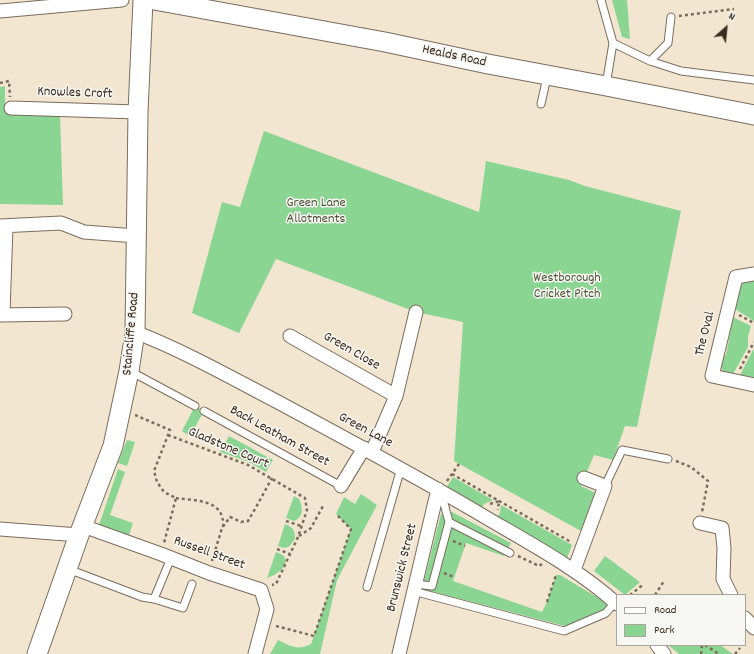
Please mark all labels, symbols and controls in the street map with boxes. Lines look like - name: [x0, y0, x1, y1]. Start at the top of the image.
- north arrow: [706, 8, 746, 48]
- text: N: [725, 9, 738, 26]
- street label: Healds Road: [420, 42, 488, 72]
- street label: Knowles Croft: [37, 84, 113, 104]
- park label: Green Lane Allotments: [286, 196, 346, 228]
- park label: Westborough Cricket Pitch: [533, 271, 601, 304]
- street label: Staincliffe Road: [120, 292, 144, 376]
- street label: The Oval: [692, 310, 720, 358]
- street label: Green Close: [320, 329, 382, 375]
- street label: Back Leatham Street: [226, 403, 332, 471]
- street label: Green Lane: [335, 410, 395, 452]
- street label: Gladstone Court: [185, 424, 271, 474]
- street label: Brunswick Street: [384, 522, 422, 614]
- street label: Russell Street: [171, 533, 247, 575]
- legend: [616, 594, 746, 646]
- text: Road: [654, 602, 676, 619]
- text: Park: [654, 622, 674, 639]

